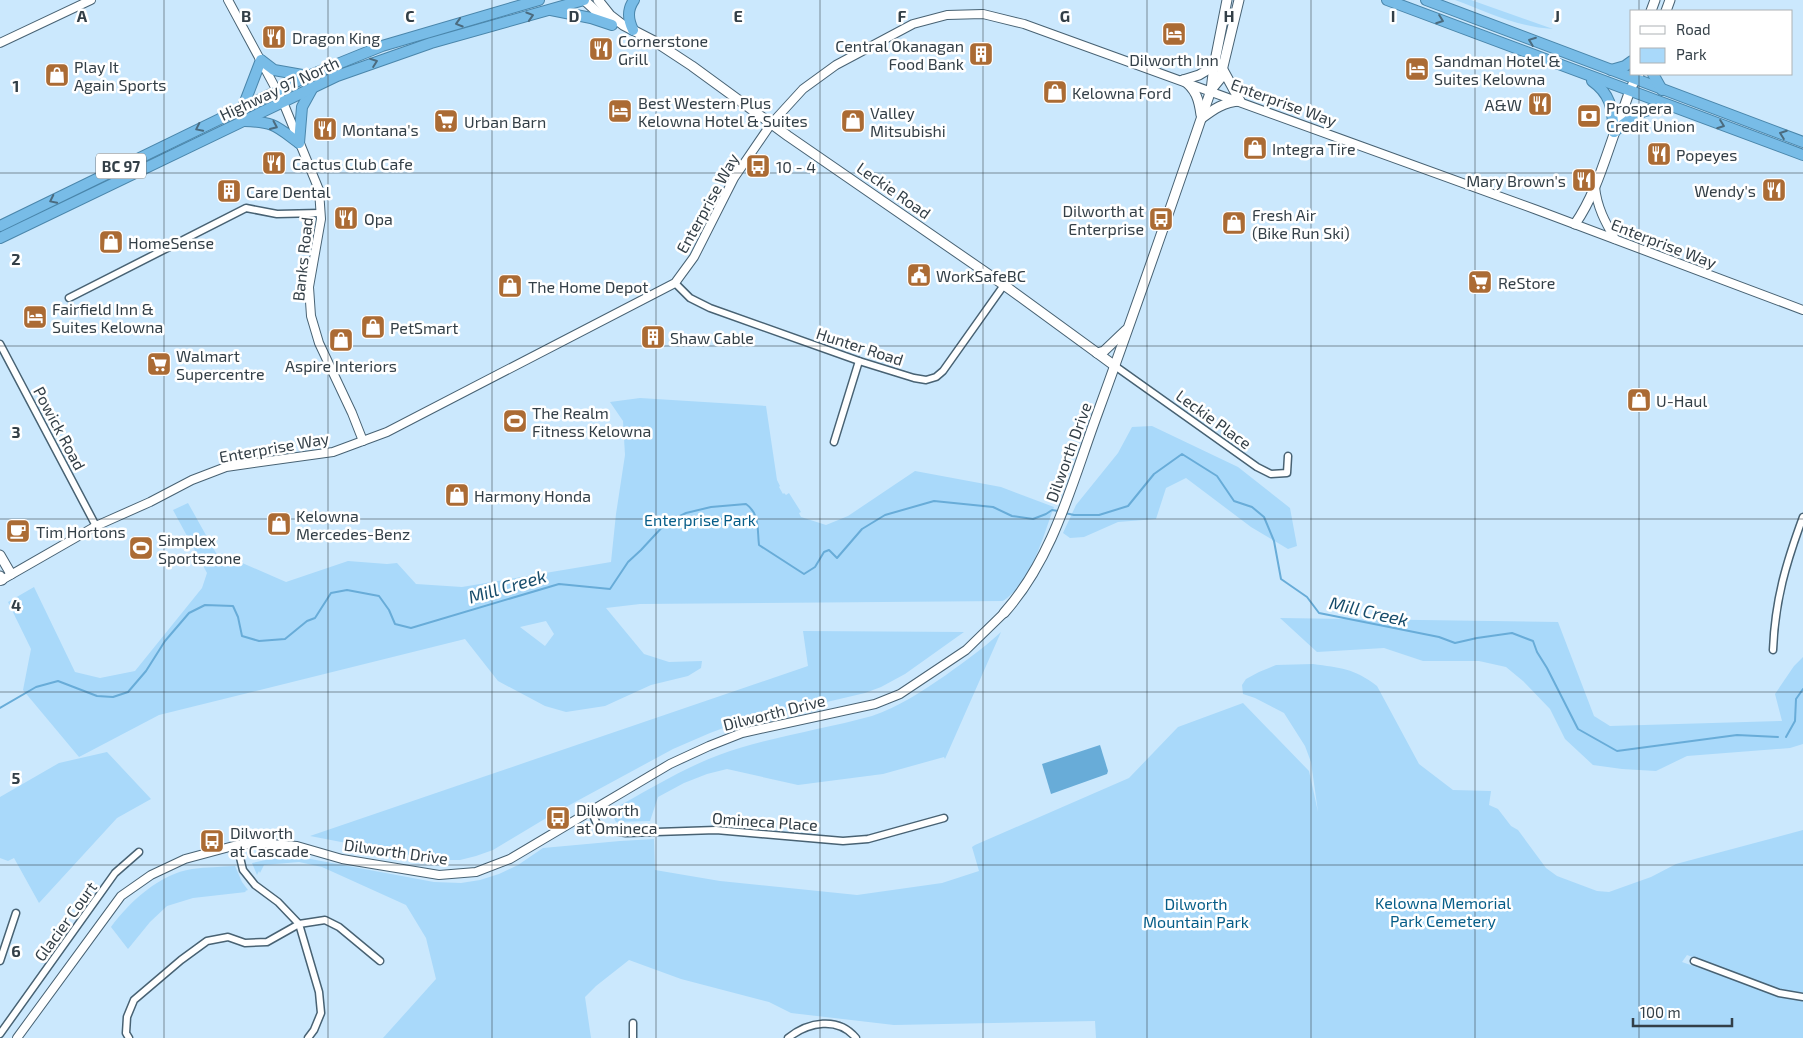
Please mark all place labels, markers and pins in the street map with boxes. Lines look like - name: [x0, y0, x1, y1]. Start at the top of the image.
- hotel icon: Dilworth Inn: [1161, 21, 1187, 47]
- restaurant icon: Dragon King: [261, 24, 287, 50]
- place label: Dragon King: [292, 28, 380, 47]
- place label: Cornerstone Grill: [618, 31, 708, 68]
- restaurant icon: Cornerstone Grill: [588, 36, 614, 62]
- place label: Central Okanagan Food Bank: [835, 36, 964, 73]
- building icon: Central Okanagan Food Bank: [968, 41, 994, 67]
- place label: Dilworth Inn: [1129, 50, 1219, 69]
- place label: Sandman Hotel & Suites Kelowna: [1434, 51, 1561, 88]
- hotel icon: Sandman Hotel & Suites Kelowna: [1404, 56, 1430, 82]
- place label: Play It Again Sports: [74, 57, 166, 94]
- shop icon: Play It Again Sports: [44, 62, 70, 88]
- shop icon: Kelowna Ford: [1042, 79, 1068, 105]
- place label: Kelowna Ford: [1072, 83, 1171, 102]
- restaurant icon: A&W: [1527, 91, 1553, 117]
- place label: Best Western Plus Kelowna Hotel & Suites: [638, 93, 808, 130]
- place label: A&W: [1485, 95, 1522, 114]
- hotel icon: Best Western Plus Kelowna Hotel & Suites: [607, 98, 633, 124]
- place label: Prospera Credit Union: [1606, 98, 1695, 135]
- place label: Valley Mitsubishi: [870, 103, 946, 140]
- bank icon: Prospera Credit Union: [1576, 103, 1602, 129]
- supermarket icon: Urban Barn: [433, 108, 459, 134]
- shop icon: Valley Mitsubishi: [840, 108, 866, 134]
- place label: Urban Barn: [464, 112, 546, 131]
- restaurant icon: Montana's: [312, 116, 338, 142]
- place label: Montana's: [342, 120, 419, 139]
- shop icon: Integra Tire: [1242, 135, 1268, 161]
- place label: Integra Tire: [1272, 139, 1356, 158]
- restaurant icon: Popeyes: [1646, 141, 1672, 167]
- place label: Popeyes: [1676, 145, 1737, 164]
- restaurant icon: Cactus Club Cafe: [261, 150, 287, 176]
- bus stop icon: 10 - 4: [745, 153, 771, 179]
- place label: Cactus Club Cafe: [292, 154, 413, 173]
- place label: 10 - 4: [776, 157, 816, 176]
- restaurant icon: Mary Brown's: [1571, 167, 1597, 193]
- place label: Mary Brown's: [1466, 171, 1566, 190]
- restaurant icon: Wendy's: [1761, 177, 1787, 203]
- building icon: Care Dental: [216, 178, 242, 204]
- place label: Wendy's: [1694, 181, 1756, 200]
- place label: Care Dental: [246, 182, 331, 201]
- place label: Dilworth at Enterprise: [1062, 201, 1144, 238]
- restaurant icon: Opa: [333, 205, 359, 231]
- place label: Fresh Air (Bike Run Ski): [1252, 205, 1350, 242]
- bus stop icon: Dilworth at Enterprise: [1148, 206, 1174, 232]
- place label: Opa: [364, 209, 393, 228]
- shop icon: Fresh Air (Bike Run Ski): [1221, 210, 1247, 236]
- shop icon: HomeSense: [98, 229, 124, 255]
- place label: HomeSense: [128, 233, 214, 252]
- public building icon: WorkSafeBC: [906, 262, 932, 288]
- place label: WorkSafeBC: [936, 266, 1026, 285]
- supermarket icon: ReStore: [1467, 269, 1493, 295]
- shop icon: The Home Depot: [497, 273, 523, 299]
- place label: ReStore: [1498, 273, 1555, 292]
- place label: The Home Depot: [528, 277, 648, 296]
- place label: Fairfield Inn & Suites Kelowna: [52, 299, 163, 336]
- hotel icon: Fairfield Inn & Suites Kelowna: [22, 304, 48, 330]
- shop icon: PetSmart: [360, 314, 386, 340]
- place label: PetSmart: [390, 318, 458, 337]
- building icon: Shaw Cable: [640, 324, 666, 350]
- shop icon: Aspire Interiors: [328, 327, 354, 353]
- place label: Shaw Cable: [670, 328, 754, 347]
- place label: Walmart Supercentre: [176, 346, 265, 383]
- supermarket icon: Walmart Supercentre: [146, 351, 172, 377]
- place label: Aspire Interiors: [285, 356, 397, 375]
- shop icon: U-Haul: [1626, 387, 1652, 413]
- place label: U-Haul: [1656, 391, 1707, 410]
- place label: The Realm Fitness Kelowna: [532, 403, 651, 440]
- sports icon: The Realm Fitness Kelowna: [502, 408, 528, 434]
- shop icon: Harmony Honda: [444, 482, 470, 508]
- place label: Harmony Honda: [474, 486, 591, 505]
- place label: Kelowna Mercedes-Benz: [296, 506, 410, 543]
- shop icon: Kelowna Mercedes-Benz: [266, 511, 292, 537]
- cafe icon: Tim Hortons: [5, 518, 31, 544]
- place label: Tim Hortons: [36, 522, 126, 541]
- place label: Simplex Sportszone: [158, 530, 241, 567]
- sports icon: Simplex Sportszone: [128, 535, 154, 561]
- place label: Dilworth at Omineca: [576, 800, 658, 837]
- bus stop icon: Dilworth at Omineca: [545, 805, 571, 831]
- place label: Dilworth at Cascade: [230, 823, 309, 860]
- bus stop icon: Dilworth at Cascade: [199, 828, 225, 854]

